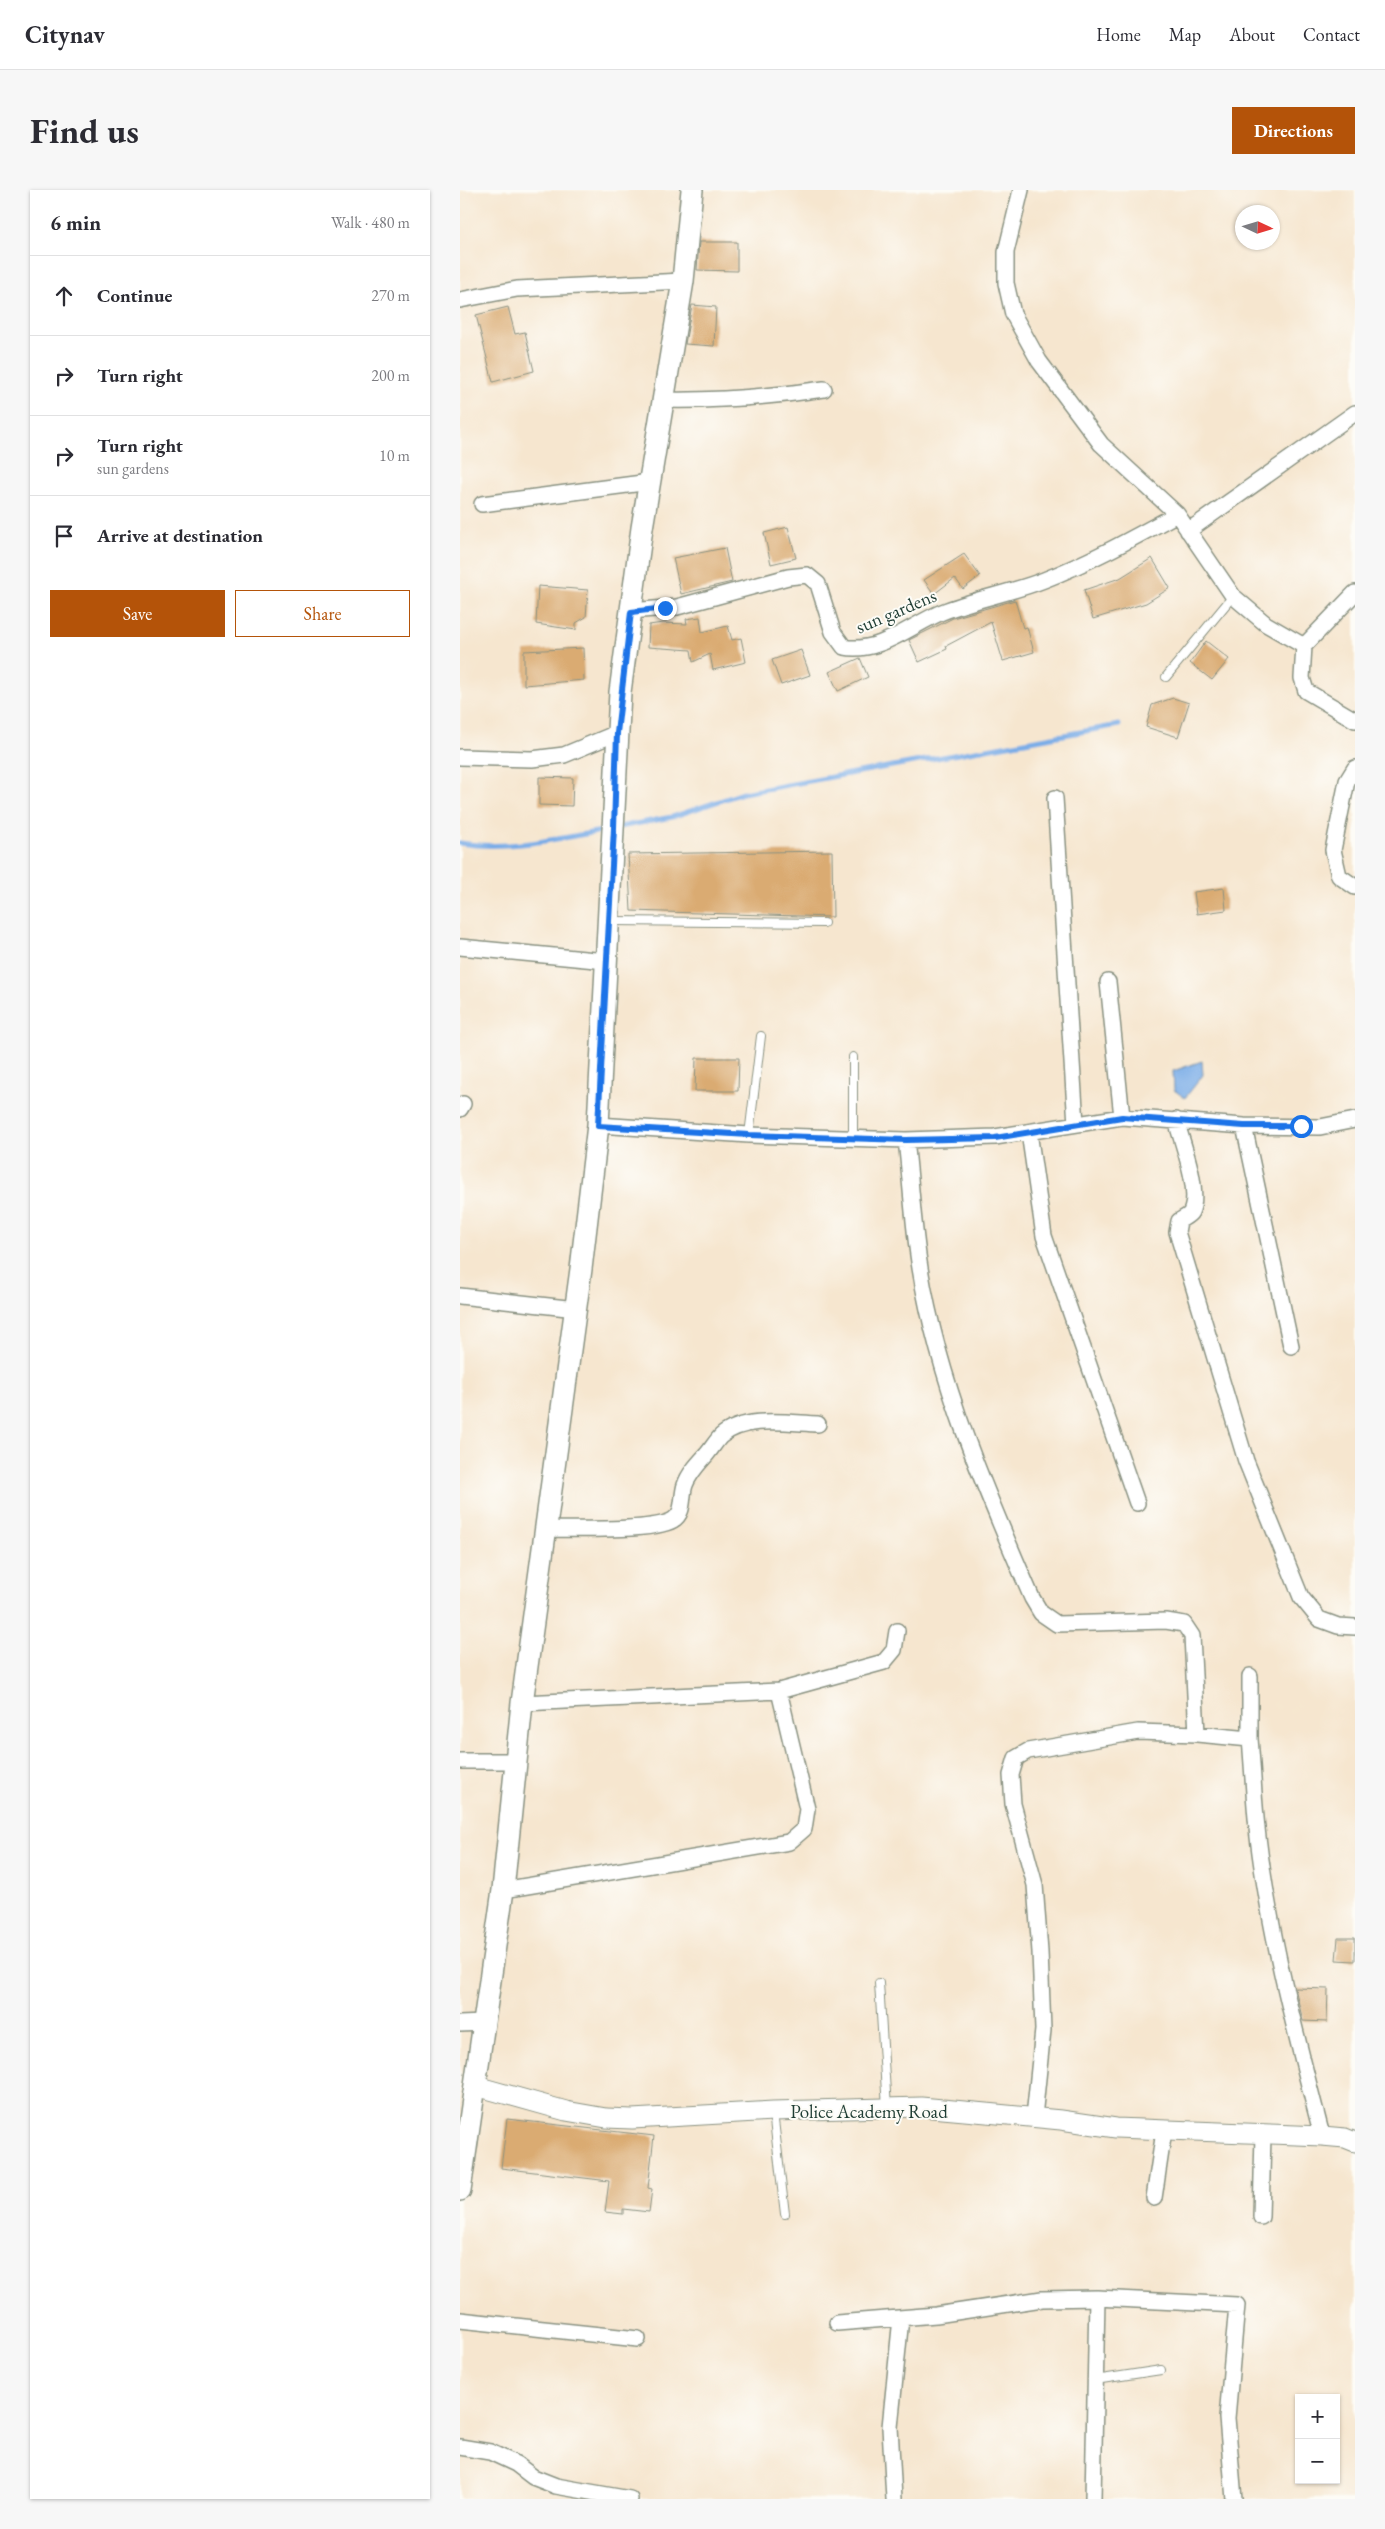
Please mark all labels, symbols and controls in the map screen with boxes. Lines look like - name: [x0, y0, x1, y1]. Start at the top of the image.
- text: Citynav: [25, 19, 105, 50]
- text: Home: [1096, 23, 1141, 46]
- text: Map: [1169, 23, 1201, 46]
- text: About: [1229, 23, 1275, 46]
- text: Contact: [1303, 23, 1360, 46]
- button: Directions: [1232, 107, 1355, 154]
- text: Find us: [30, 108, 139, 153]
- north arrow: [1235, 205, 1280, 250]
- text: 6 min: [50, 209, 101, 236]
- text: Walk · 480 m: [331, 212, 410, 233]
- icon: ahead: [50, 282, 78, 310]
- text: Continue: [97, 283, 172, 308]
- text: 270 m: [371, 285, 410, 306]
- icon: right: [50, 362, 78, 390]
- text: Turn right: [97, 363, 183, 388]
- text: 200 m: [371, 365, 410, 386]
- text: Turn right: [97, 433, 183, 458]
- icon: right: [50, 442, 78, 470]
- text: 10 m: [379, 445, 410, 466]
- text: sun gardens: [97, 458, 169, 479]
- icon: arrive: [50, 522, 78, 550]
- text: Arrive at destination: [97, 523, 263, 548]
- street label: sun gardens: [852, 583, 940, 639]
- button: Save: [50, 590, 225, 637]
- button: Share: [235, 590, 410, 637]
- route end: [654, 597, 677, 620]
- route start: [1290, 1115, 1313, 1138]
- street label: Police Academy Road: [790, 2099, 948, 2124]
- map controls: [1295, 2394, 1340, 2484]
- button: +: [1295, 2394, 1340, 2439]
- button: −: [1295, 2439, 1340, 2484]

